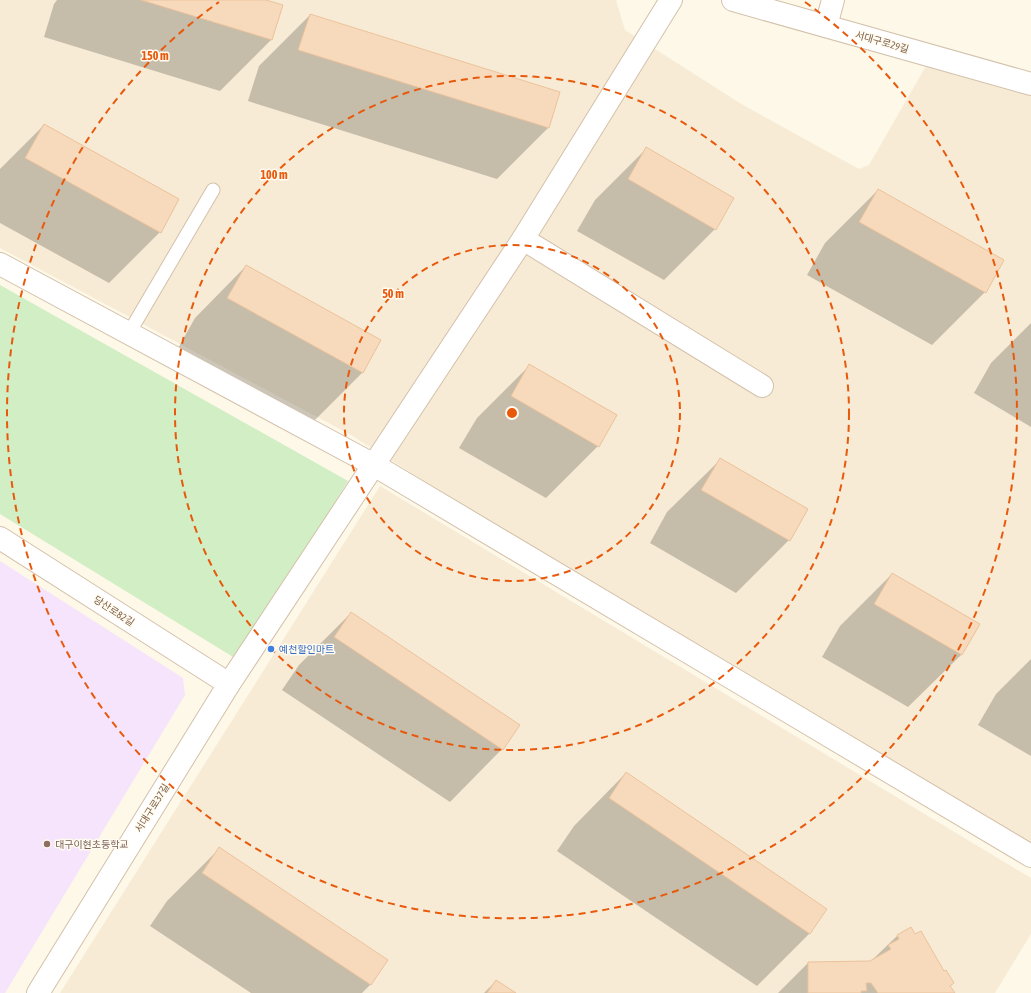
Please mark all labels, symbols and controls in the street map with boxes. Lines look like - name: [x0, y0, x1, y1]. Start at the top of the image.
- street label: 서대구로29길: [854, 29, 910, 55]
- text: 150 m: [141, 49, 169, 63]
- text: 100 m: [260, 168, 288, 182]
- text: 50 m: [382, 287, 404, 301]
- centre of rings: [505, 406, 519, 420]
- street label: 당산로82길: [92, 594, 136, 628]
- marker: 예천할인마트: [266, 644, 276, 654]
- place label: 예천할인마트: [279, 644, 334, 655]
- street label: 서대구로37길: [133, 782, 171, 834]
- marker: 대구이현초등학교: [42, 839, 52, 849]
- place label: 대구이현초등학교: [55, 839, 129, 850]

